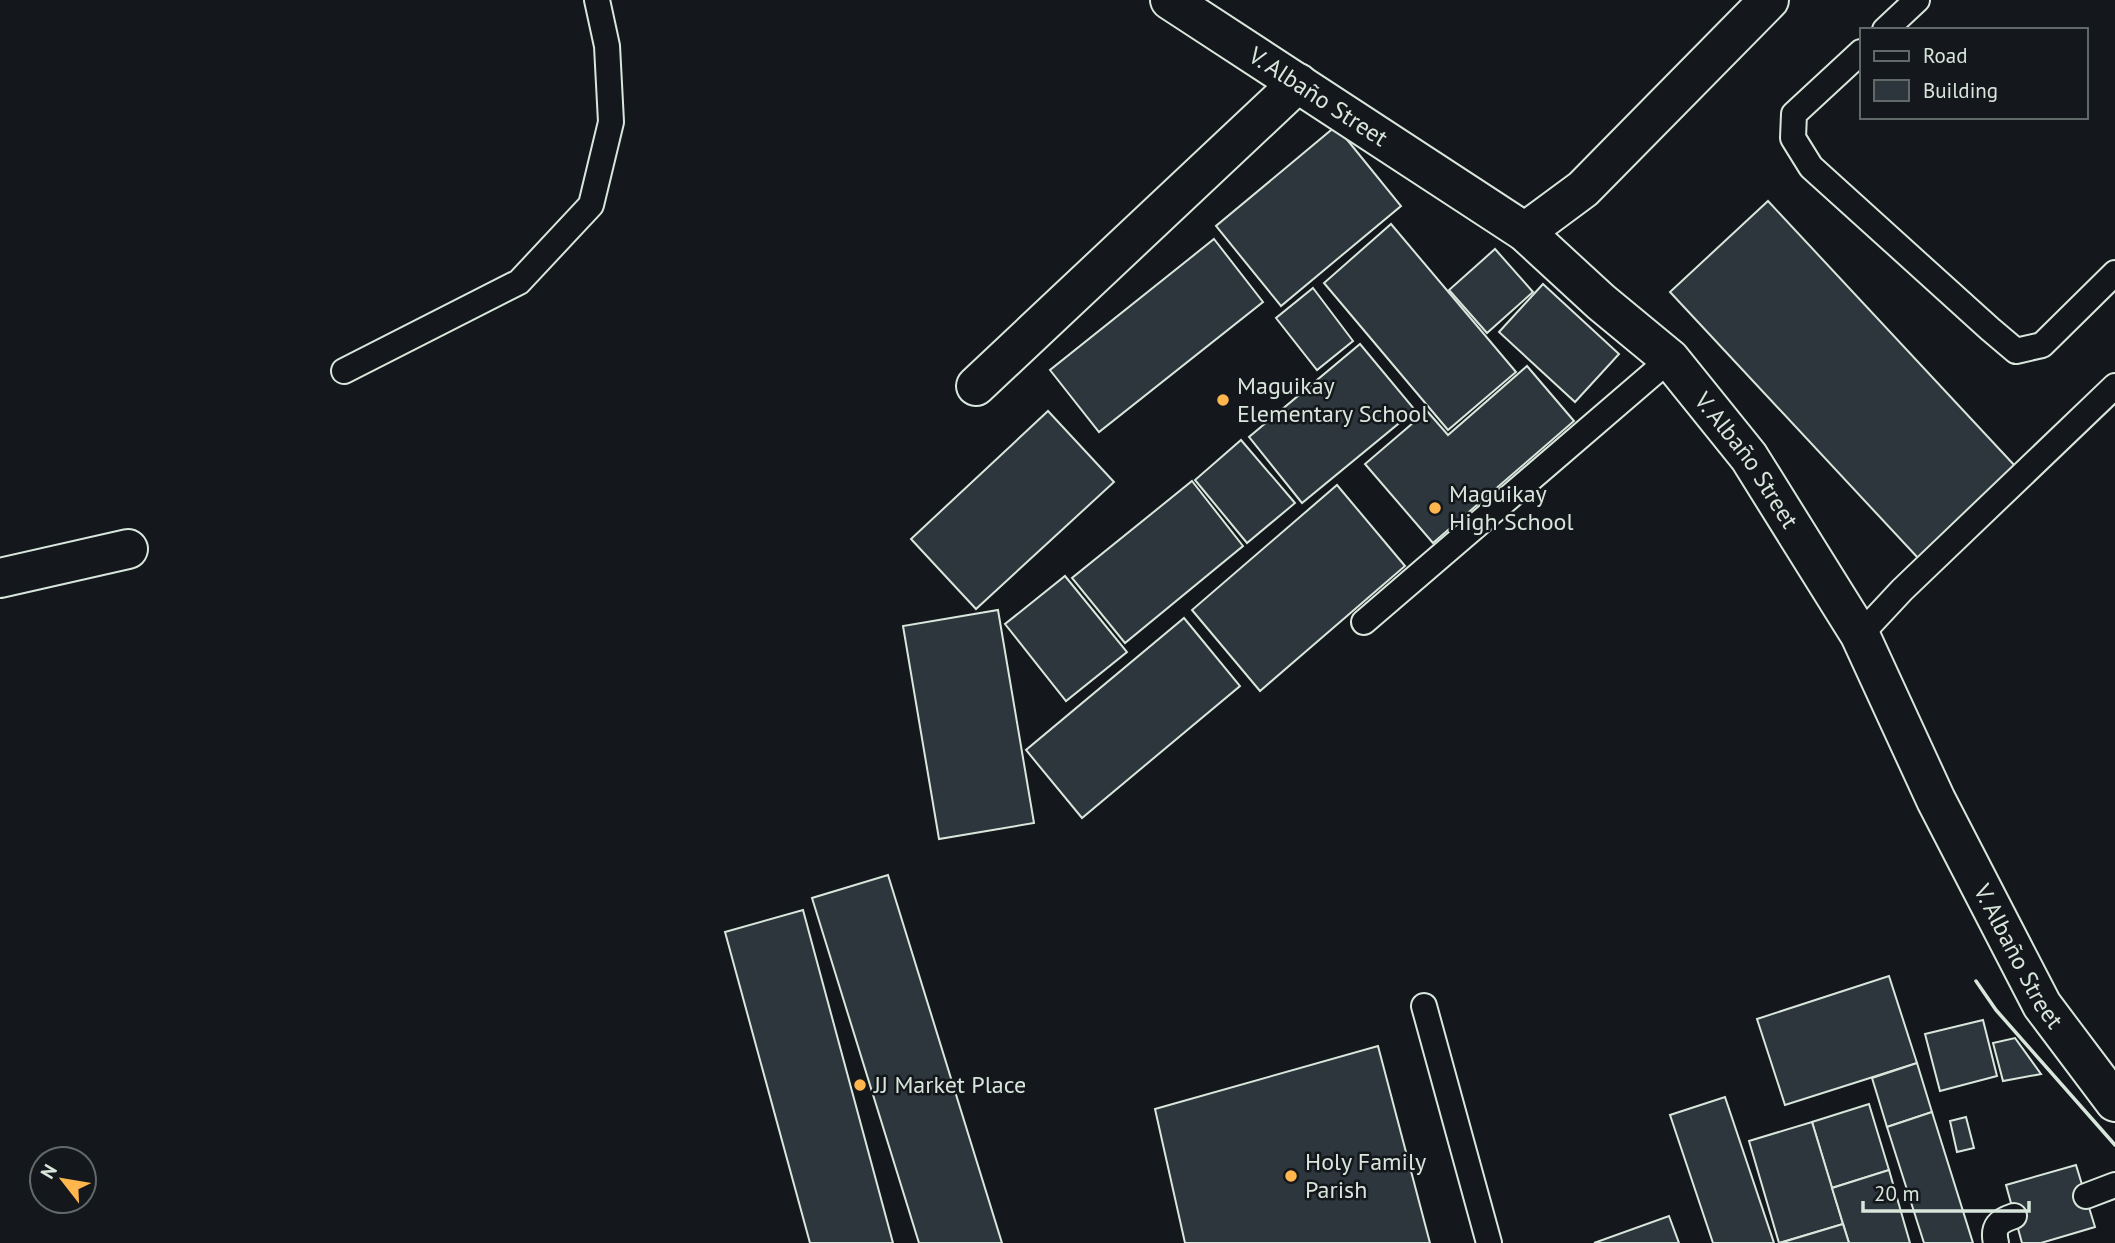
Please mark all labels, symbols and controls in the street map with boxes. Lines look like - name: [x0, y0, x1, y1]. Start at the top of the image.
- legend: [1860, 28, 2087, 119]
- street label: V. Albaño Street: [1242, 39, 1394, 153]
- text: Road: [1923, 42, 1967, 69]
- text: Building: [1923, 77, 1998, 104]
- place label: Maguikay Elementary School: [1237, 370, 1428, 429]
- street label: V. Albaño Street: [1687, 385, 1806, 534]
- marker: Maguikay Elementary School: [1215, 392, 1231, 408]
- place label: Maguikay High School: [1449, 478, 1573, 537]
- marker: Maguikay High School: [1427, 500, 1443, 516]
- street label: V. Albaño Street: [1967, 878, 2070, 1035]
- place label: JJ Market Place: [873, 1069, 1026, 1100]
- marker: JJ Market Place: [852, 1077, 868, 1093]
- north arrow: [28, 1145, 98, 1215]
- place label: Holy Family Parish: [1305, 1146, 1426, 1205]
- text: N: [35, 1160, 62, 1183]
- marker: Holy Family Parish: [1283, 1168, 1299, 1184]
- scale bar: [1863, 1170, 2029, 1214]
- text: 20 m: [1874, 1180, 1920, 1207]

